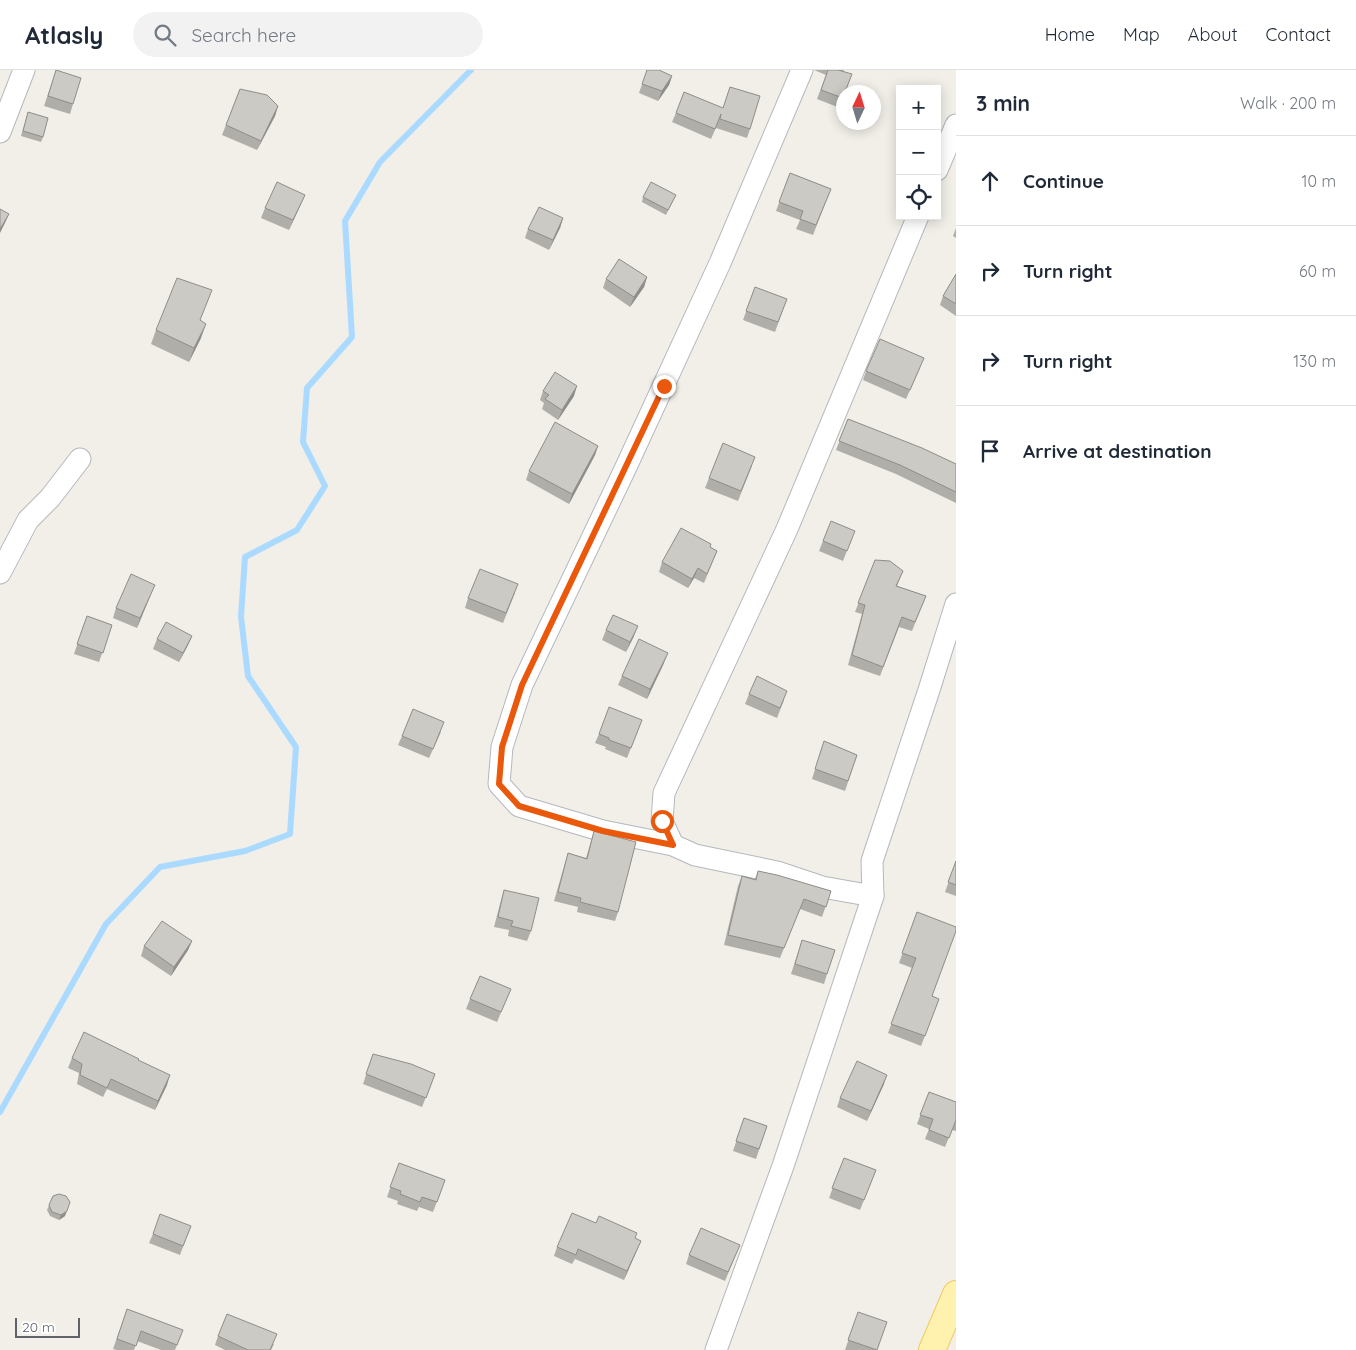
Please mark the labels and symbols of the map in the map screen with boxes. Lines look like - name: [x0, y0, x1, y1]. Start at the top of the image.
- north arrow: [836, 85, 881, 130]
- route end: [653, 375, 676, 398]
- route start: [651, 810, 674, 833]
- scale bar: [15, 1315, 80, 1338]

